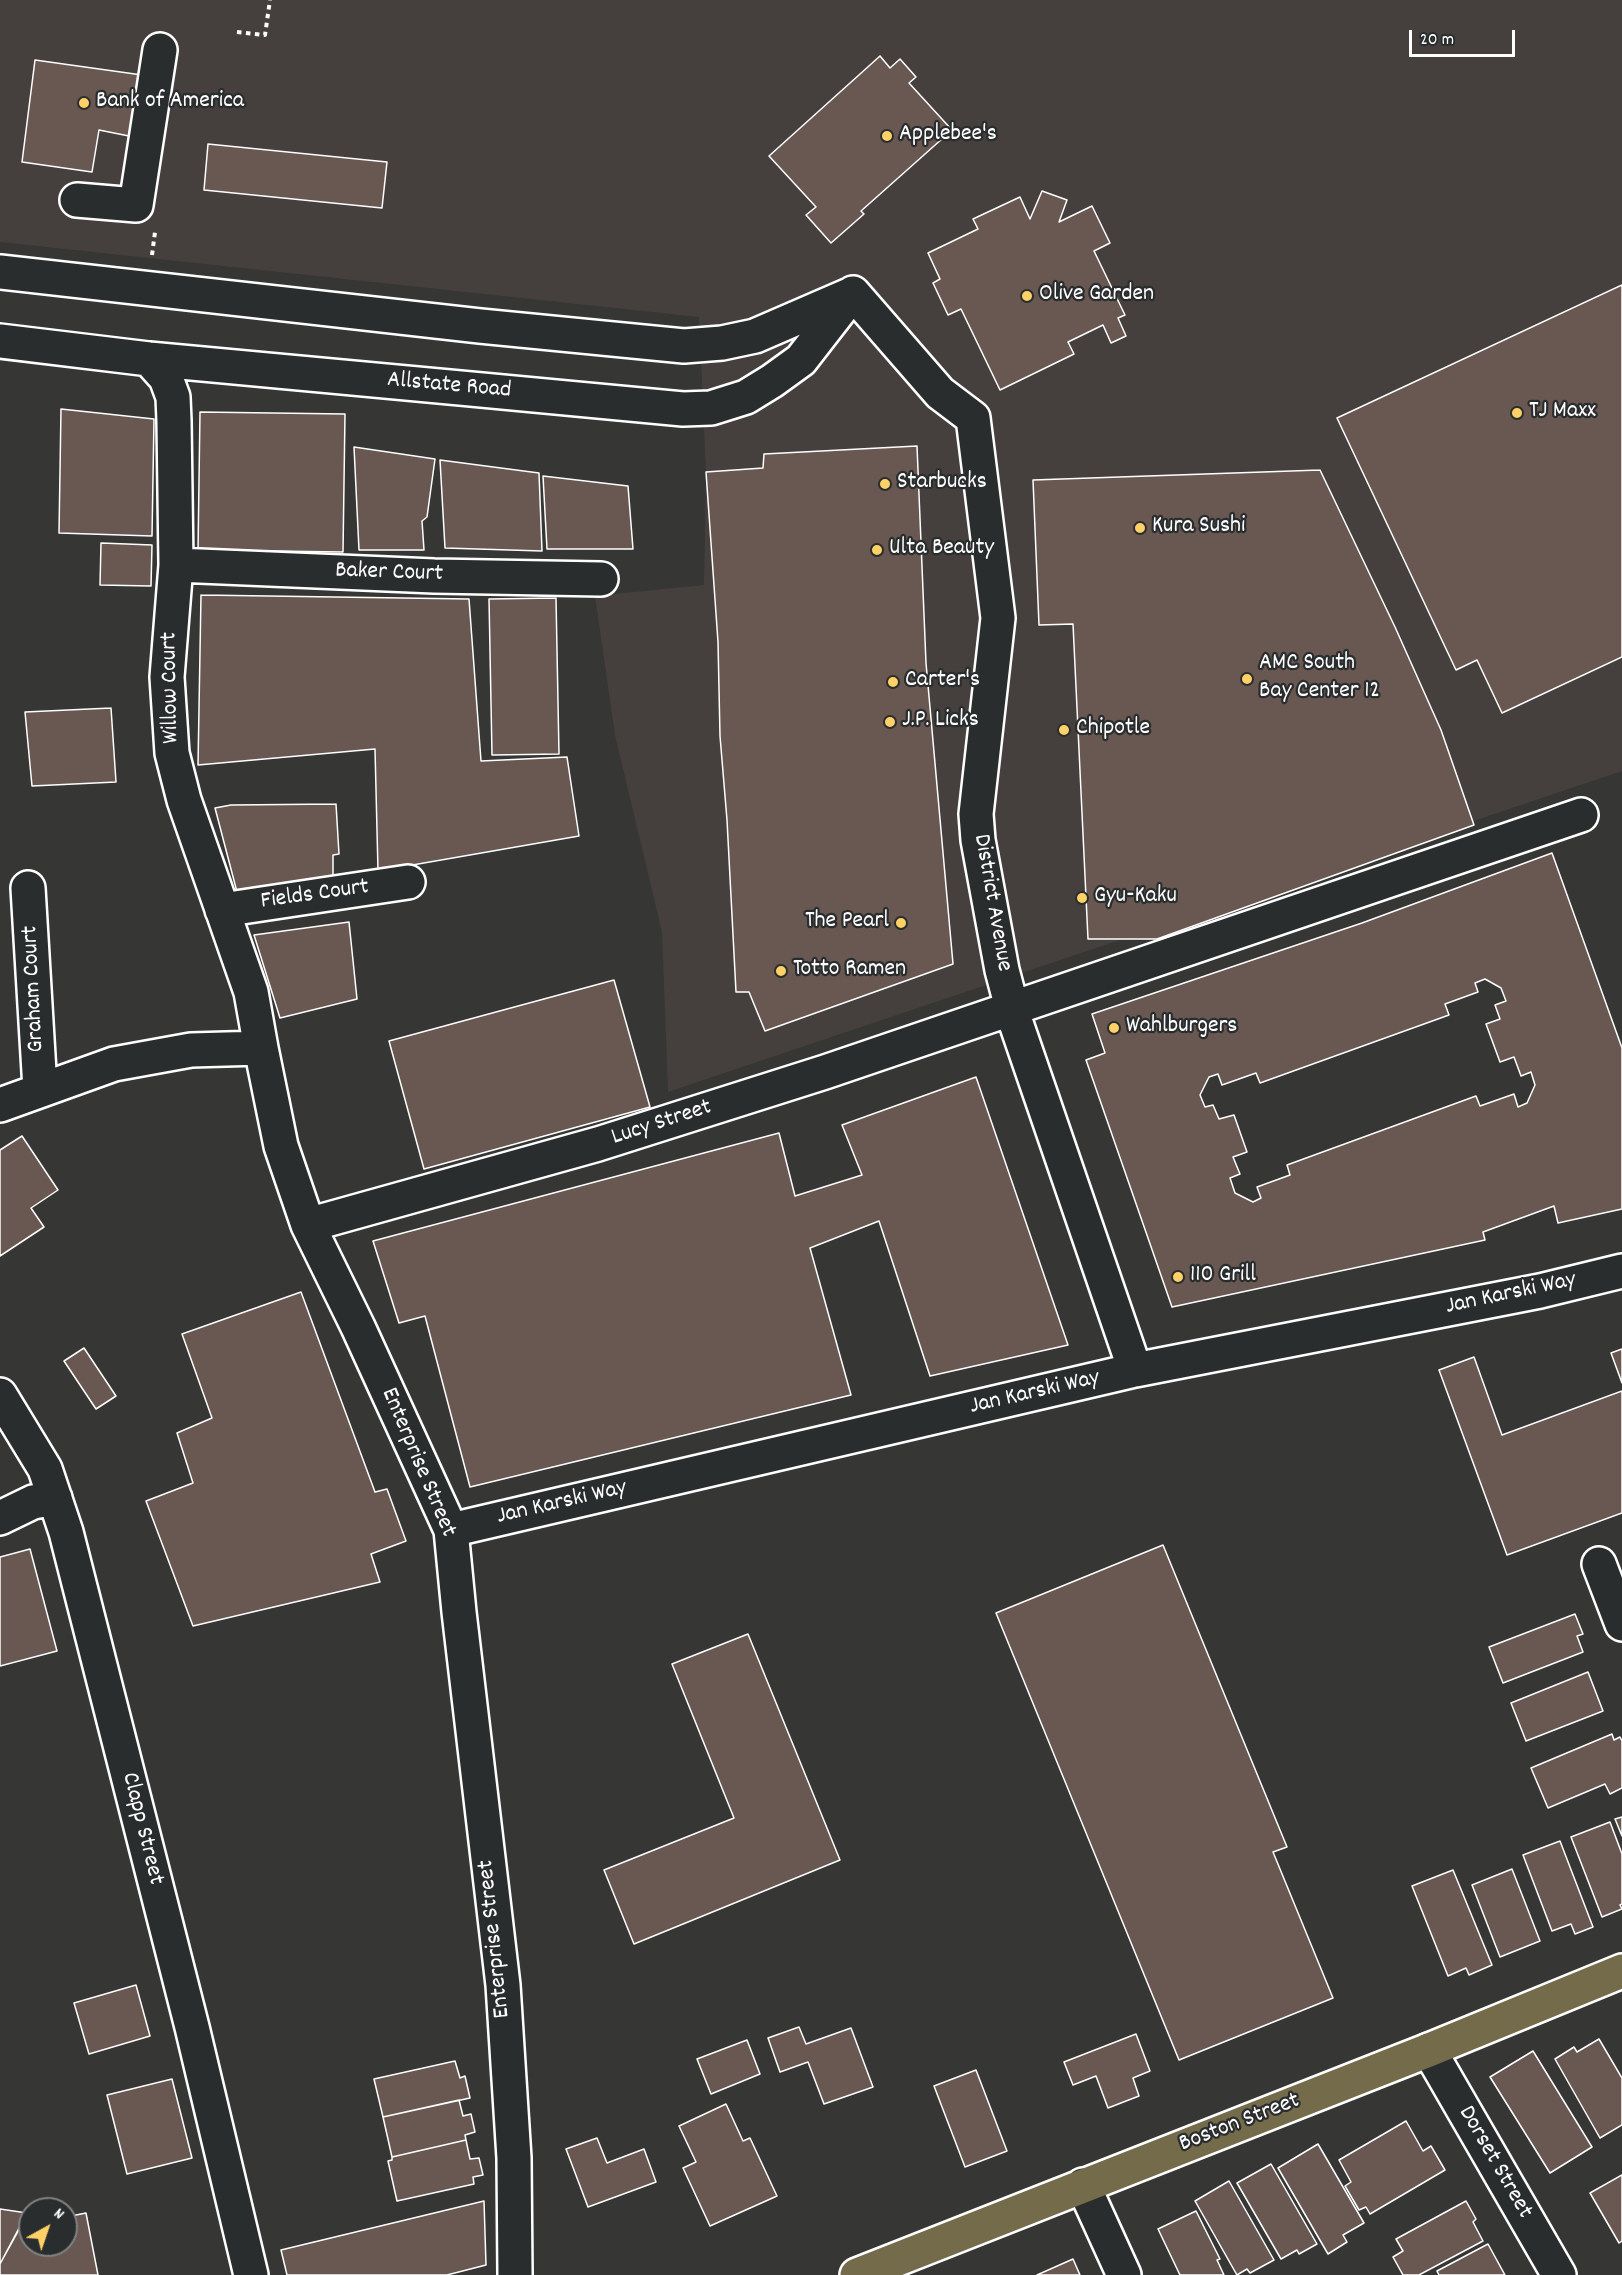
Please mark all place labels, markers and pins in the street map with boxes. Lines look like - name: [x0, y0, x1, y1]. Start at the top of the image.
- place label: Bank of America: [96, 89, 244, 117]
- marker: Bank of America: [77, 96, 91, 110]
- place label: Applebee's: [899, 122, 997, 150]
- marker: Applebee's: [880, 129, 894, 143]
- place label: Olive Garden: [1039, 282, 1154, 310]
- marker: Olive Garden: [1020, 289, 1034, 303]
- place label: TJ Maxx: [1529, 399, 1596, 427]
- marker: TJ Maxx: [1510, 406, 1524, 420]
- place label: Starbucks: [897, 470, 987, 498]
- marker: Starbucks: [878, 477, 892, 491]
- place label: Kura Sushi: [1152, 514, 1246, 542]
- marker: Kura Sushi: [1133, 521, 1147, 535]
- place label: Ulta Beauty: [889, 536, 994, 564]
- marker: Ulta Beauty: [870, 543, 884, 557]
- place label: AMC South Bay Center 12: [1259, 651, 1380, 707]
- place label: Carter's: [905, 668, 980, 696]
- marker: AMC South Bay Center 12: [1240, 672, 1254, 686]
- marker: Carter's: [886, 675, 900, 689]
- place label: J.P. Licks: [902, 708, 979, 736]
- marker: J.P. Licks: [883, 715, 897, 729]
- place label: Chipotle: [1076, 716, 1150, 744]
- marker: Chipotle: [1057, 723, 1071, 737]
- place label: Gyu-Kaku: [1094, 884, 1177, 912]
- marker: Gyu-Kaku: [1075, 891, 1089, 905]
- place label: The Pearl: [805, 909, 889, 937]
- marker: The Pearl: [894, 916, 908, 930]
- place label: Totto Ramen: [793, 957, 906, 985]
- marker: Totto Ramen: [774, 964, 788, 978]
- place label: Wahlburgers: [1126, 1014, 1237, 1042]
- marker: Wahlburgers: [1107, 1021, 1121, 1035]
- place label: 110 Grill: [1190, 1263, 1256, 1291]
- marker: 110 Grill: [1171, 1270, 1185, 1284]

